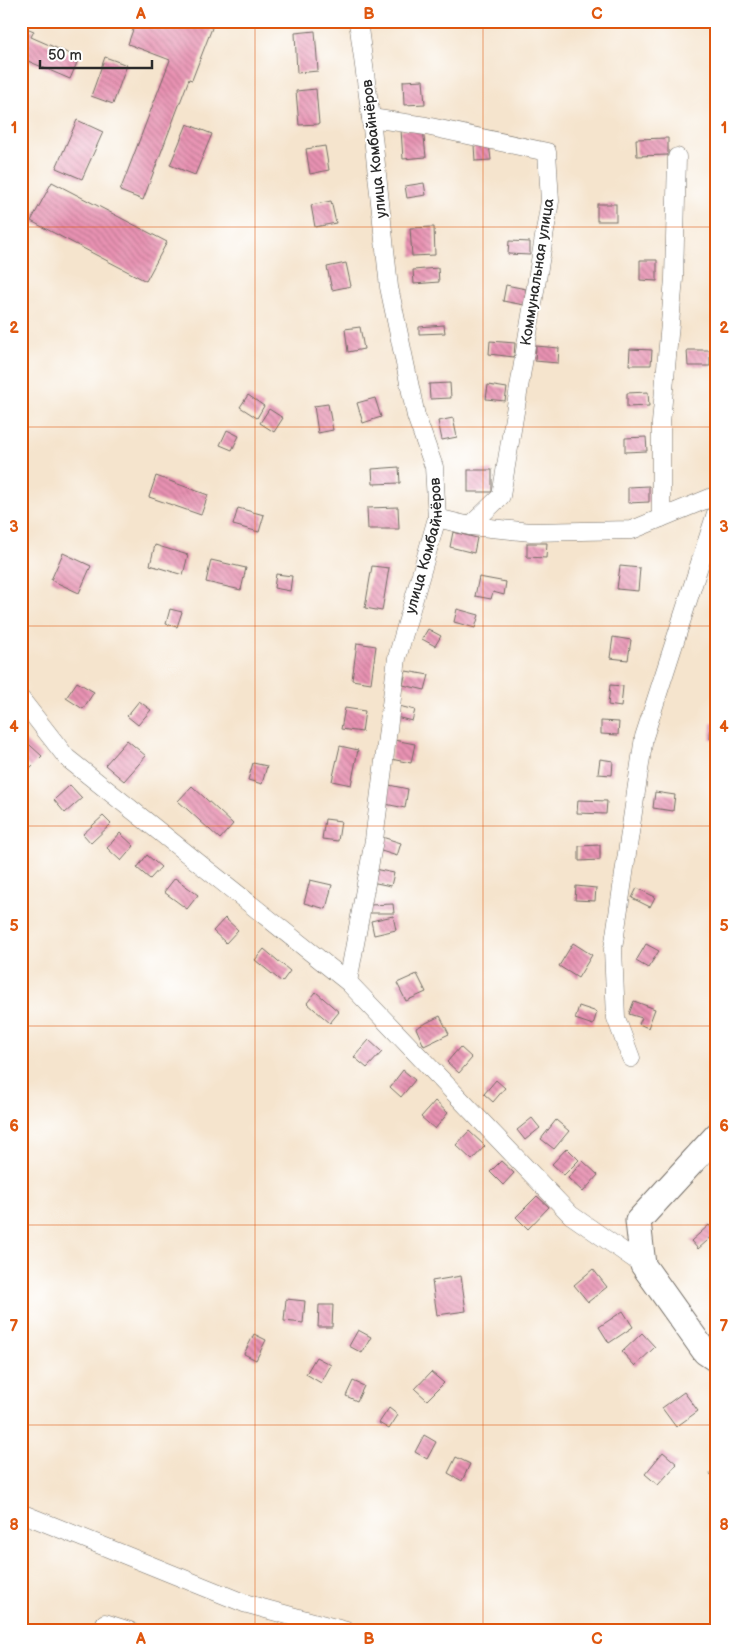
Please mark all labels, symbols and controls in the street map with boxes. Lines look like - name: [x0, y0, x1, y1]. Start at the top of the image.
- text: A: [135, 5, 146, 24]
- text: B: [363, 5, 375, 24]
- text: C: [591, 5, 603, 24]
- scale bar: [40, 38, 152, 70]
- text: 50 m: [48, 46, 82, 65]
- street label: улица Комбайнёров: [358, 78, 391, 219]
- text: 1: [11, 119, 17, 138]
- text: 1: [721, 119, 727, 138]
- street label: Коммунальная улица: [516, 197, 559, 347]
- text: 2: [9, 319, 19, 338]
- text: 2: [719, 319, 729, 338]
- street label: улица Комбайнёров: [401, 477, 447, 616]
- text: 3: [9, 518, 19, 537]
- text: 3: [719, 518, 729, 537]
- text: 4: [9, 718, 19, 737]
- text: 4: [719, 718, 729, 737]
- text: 5: [9, 917, 19, 936]
- text: 5: [719, 917, 729, 936]
- text: 6: [9, 1117, 19, 1136]
- text: 6: [719, 1117, 729, 1136]
- text: 7: [10, 1317, 19, 1336]
- text: 7: [720, 1317, 729, 1336]
- text: 8: [9, 1516, 19, 1535]
- text: 8: [719, 1516, 729, 1535]
- text: A: [135, 1630, 146, 1649]
- text: B: [363, 1630, 375, 1649]
- text: C: [591, 1630, 603, 1649]

